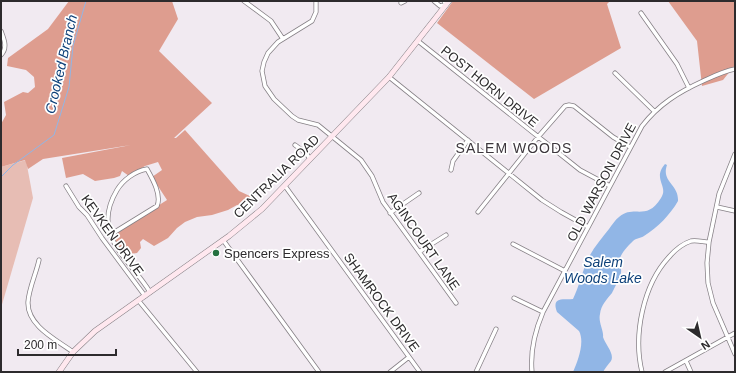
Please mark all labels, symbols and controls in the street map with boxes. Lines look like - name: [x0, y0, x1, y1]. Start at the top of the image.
- water label: Crooked Branch: [42, 13, 80, 115]
- street label: POST HORN DRIVE: [438, 43, 541, 130]
- street label: OLD WARSON DRIVE: [564, 120, 639, 244]
- street label: CENTRALIA ROAD: [230, 132, 322, 221]
- district label: SALEM WOODS: [456, 140, 572, 156]
- street label: AGINCOURT LANE: [384, 190, 463, 293]
- street label: KEVKEN DRIVE: [78, 192, 147, 279]
- place label: Spencers Express: [224, 246, 330, 261]
- marker: Spencers Express: [211, 248, 221, 258]
- street label: SHAMROCK DRIVE: [341, 250, 423, 355]
- water label: Salem Woods Lake: [564, 254, 642, 286]
- north arrow: [680, 317, 720, 357]
- scale bar: [18, 331, 116, 357]
- text: 200 m: [24, 338, 57, 352]
- text: N: [699, 338, 712, 353]

